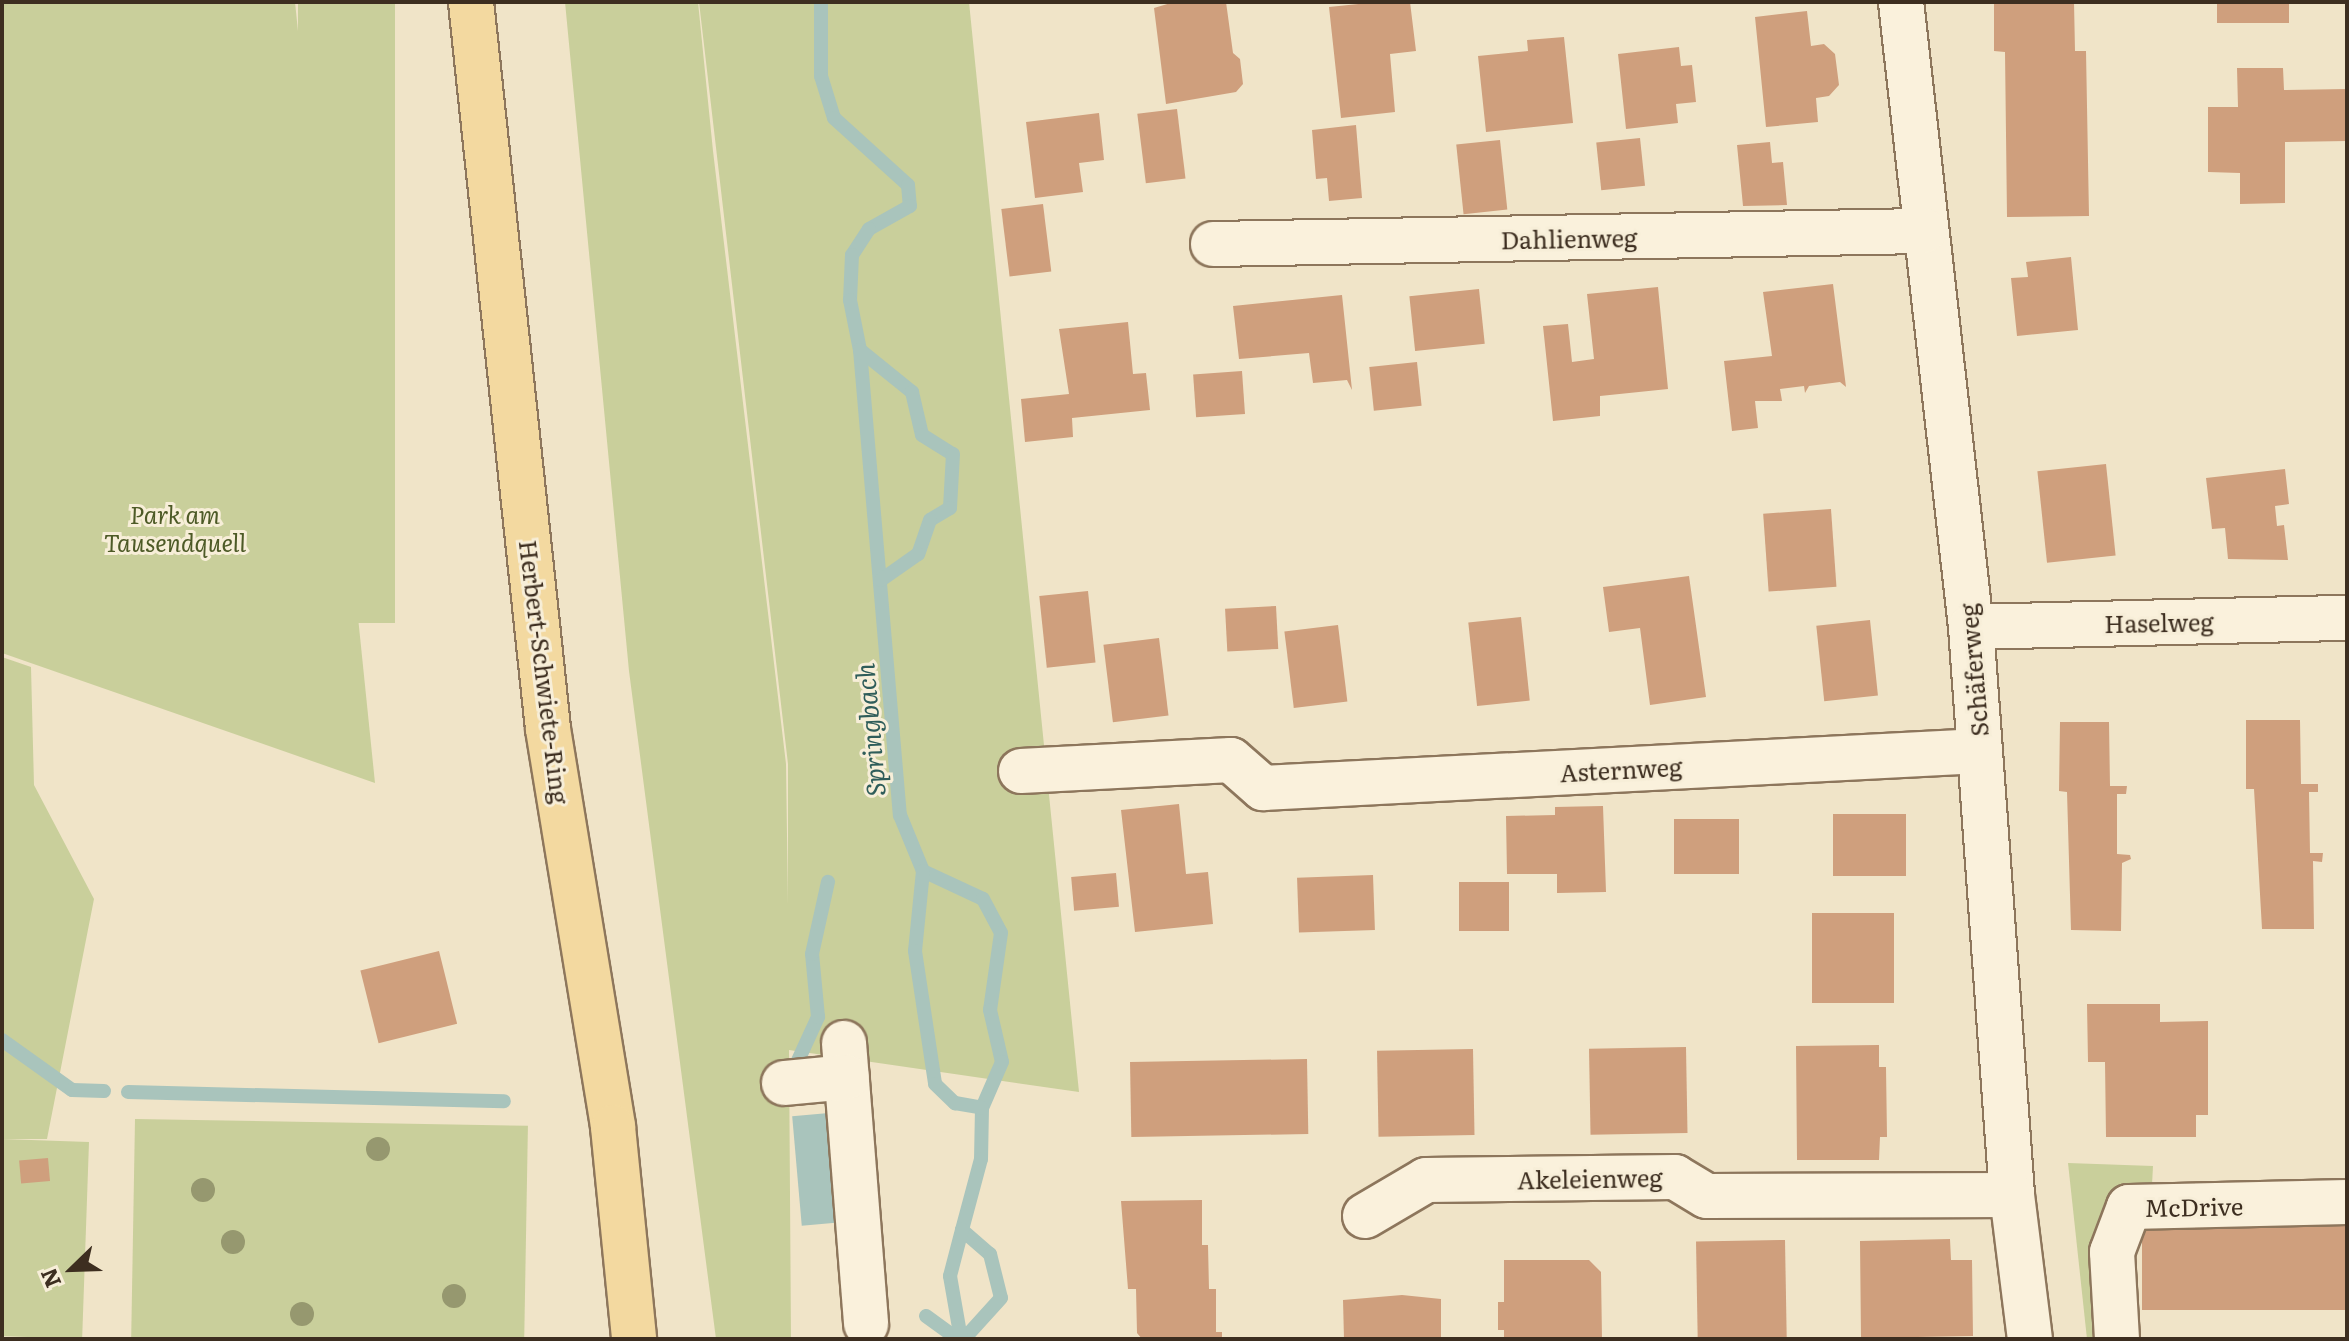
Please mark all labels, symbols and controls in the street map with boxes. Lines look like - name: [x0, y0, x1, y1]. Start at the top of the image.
- street label: Dahlienweg: [1500, 222, 1638, 254]
- park label: Park am Tausendquell: [104, 500, 246, 556]
- street label: Herbert-Schwiete-Ring: [515, 538, 575, 806]
- street label: Schäferweg: [1953, 602, 1993, 738]
- street label: Haselweg: [2104, 607, 2214, 637]
- water label: Springbach: [848, 662, 890, 798]
- street label: Asternweg: [1559, 751, 1683, 787]
- street label: Akeleienweg: [1517, 1162, 1663, 1194]
- street label: McDrive: [2144, 1191, 2244, 1221]
- north arrow: [32, 1229, 112, 1309]
- text: N: [31, 1264, 68, 1294]

